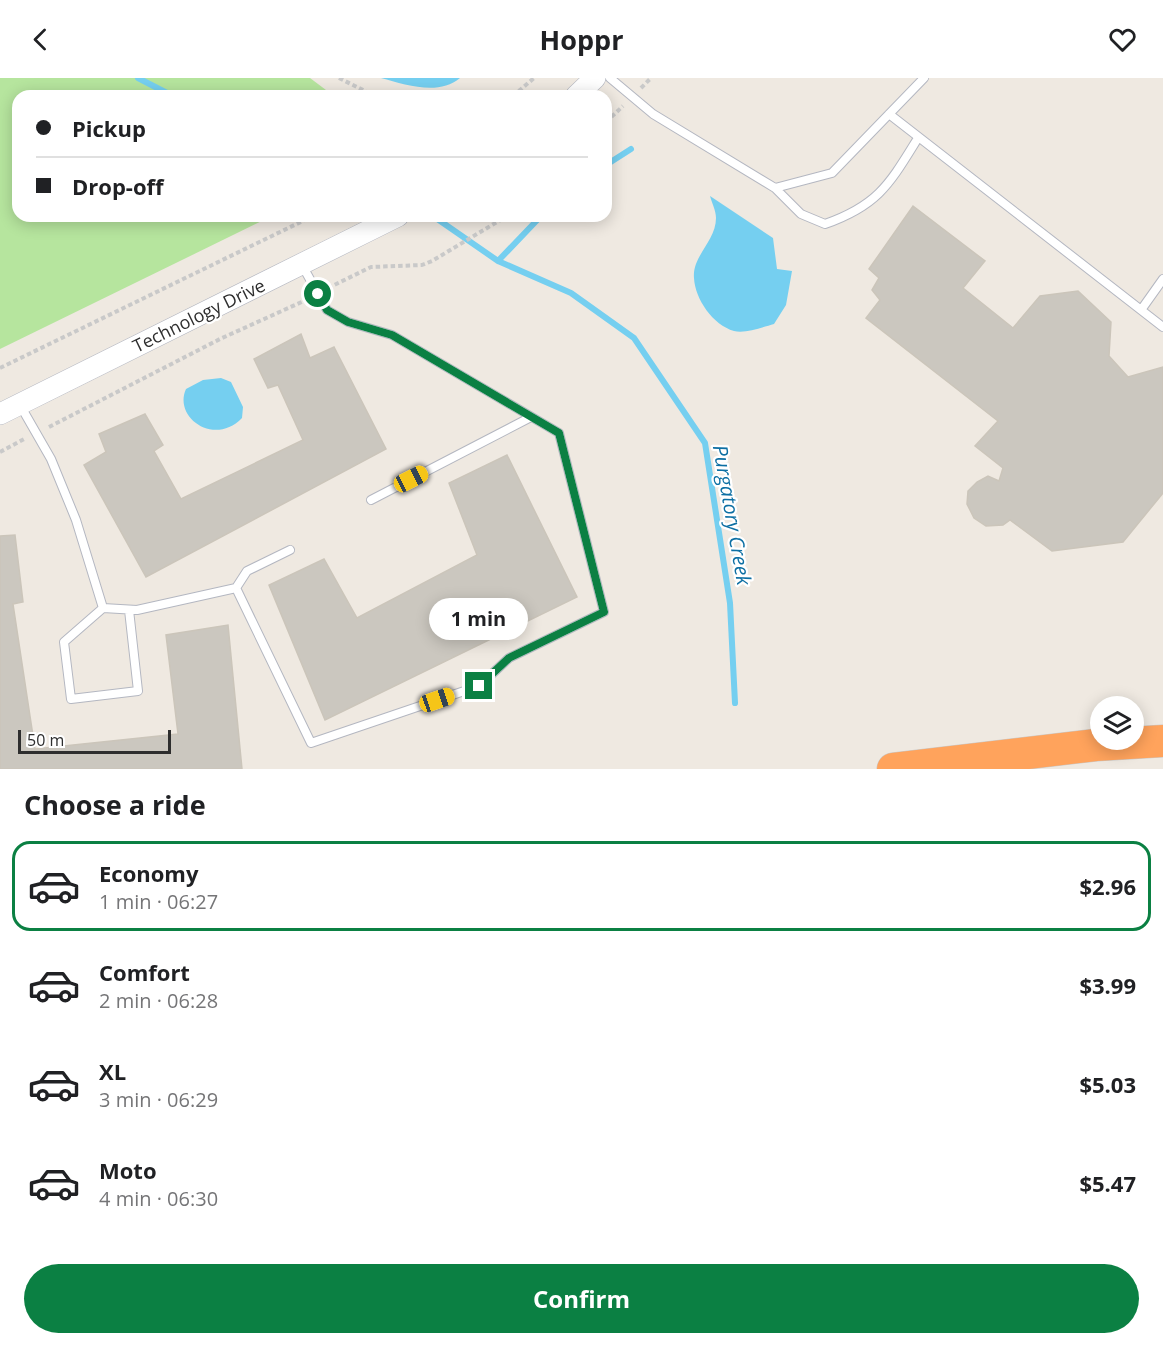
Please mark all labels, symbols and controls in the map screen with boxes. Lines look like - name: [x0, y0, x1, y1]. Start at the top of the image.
- text: Hoppr: [540, 21, 623, 58]
- icon: back: [24, 23, 57, 56]
- icon: heart: [1106, 23, 1139, 56]
- text: Pickup: [72, 113, 146, 143]
- text: Drop-off: [72, 171, 164, 201]
- street label: Technology Drive: [128, 273, 269, 358]
- route start: [304, 280, 331, 307]
- water label: Purgatory Creek: [707, 443, 758, 588]
- car: [391, 463, 431, 495]
- callout: 1 min: [430, 599, 528, 641]
- text: 1 min: [451, 605, 506, 632]
- route end: [465, 672, 492, 699]
- car: [417, 686, 457, 714]
- map controls: [1090, 696, 1144, 750]
- button: layers: [1090, 696, 1144, 750]
- scale bar: [18, 727, 171, 754]
- text: 50 m: [27, 729, 64, 751]
- text: Choose a ride: [24, 786, 206, 823]
- text: Economy: [99, 858, 198, 888]
- icon: car: [27, 859, 81, 913]
- text: $2.96: [1079, 871, 1136, 901]
- text: 1 min · 06:27: [99, 888, 218, 915]
- text: Comfort: [99, 957, 190, 987]
- icon: car: [27, 958, 81, 1012]
- text: $3.99: [1079, 970, 1136, 1000]
- text: 2 min · 06:28: [99, 987, 218, 1014]
- text: XL: [99, 1056, 126, 1086]
- icon: car: [27, 1057, 81, 1111]
- text: $5.03: [1079, 1069, 1136, 1099]
- text: 3 min · 06:29: [99, 1086, 218, 1113]
- text: Moto: [99, 1155, 157, 1185]
- icon: car: [27, 1156, 81, 1210]
- text: $5.47: [1079, 1168, 1136, 1198]
- text: 4 min · 06:30: [99, 1185, 218, 1212]
- button: Confirm: [24, 1264, 1139, 1333]

